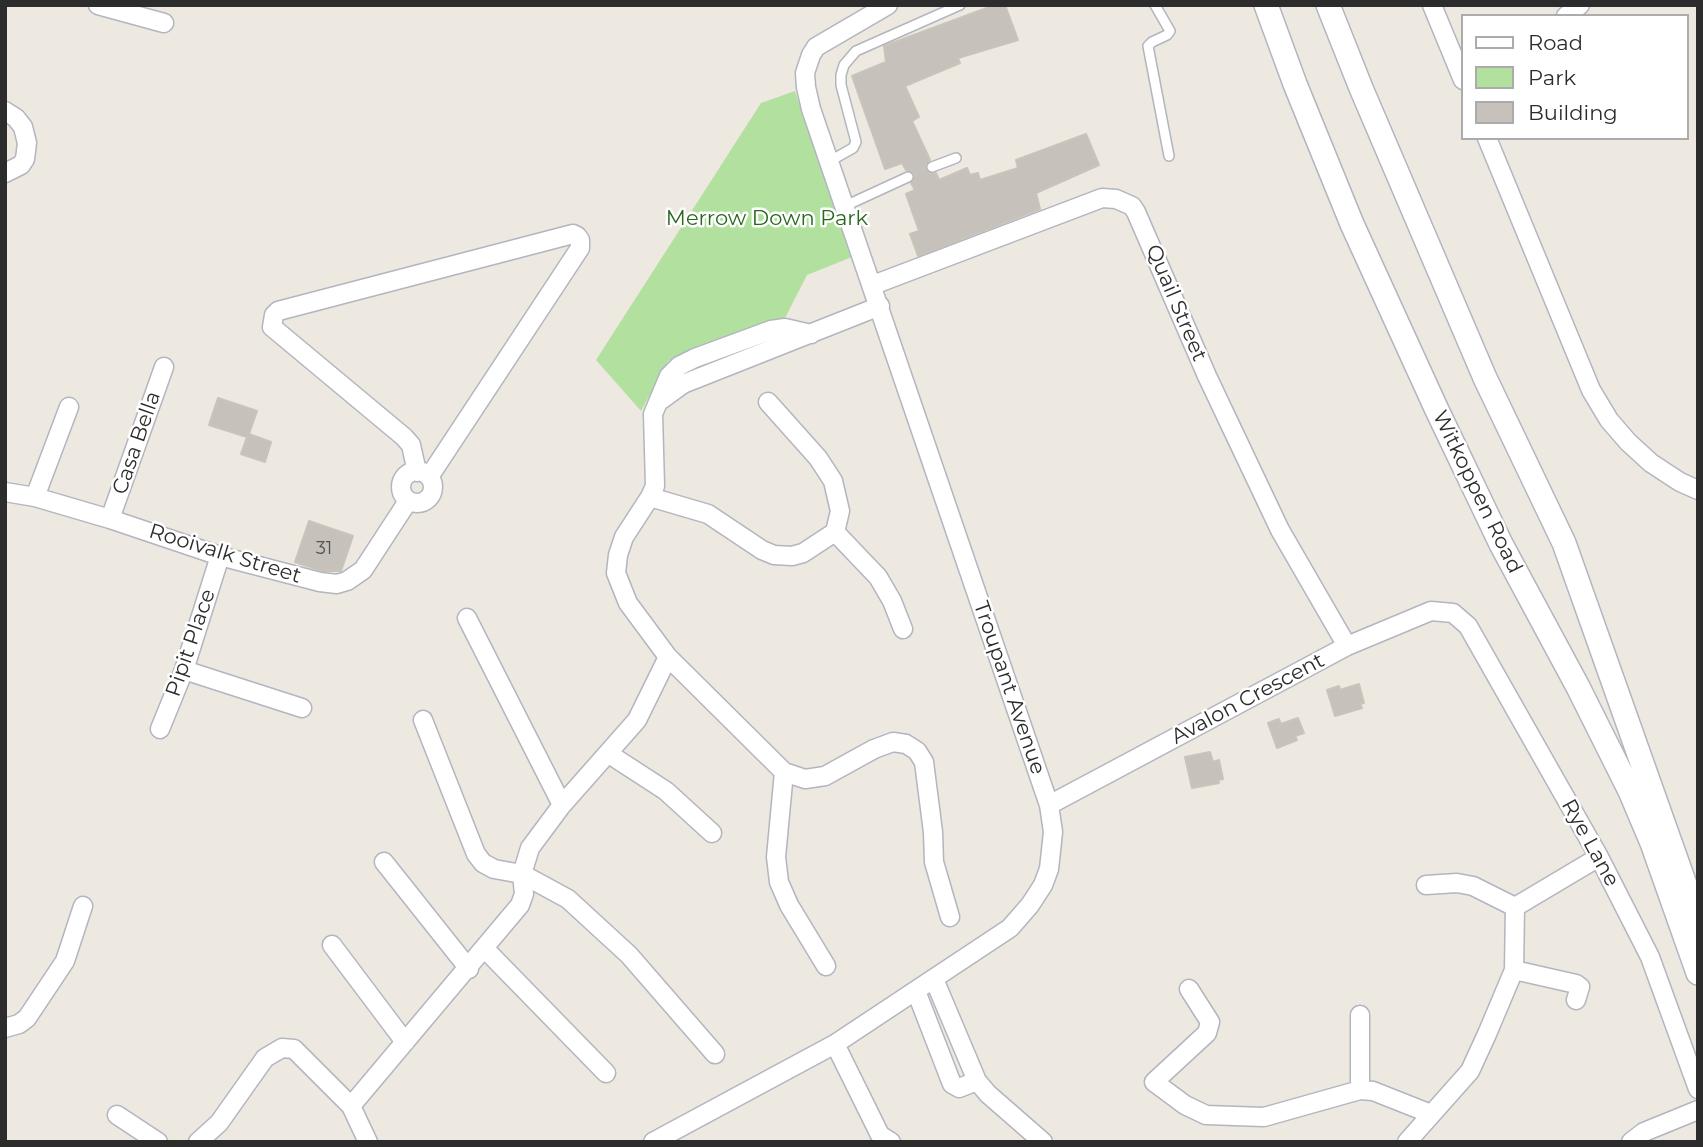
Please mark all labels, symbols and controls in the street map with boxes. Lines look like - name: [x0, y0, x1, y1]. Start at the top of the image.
- legend: [1462, 14, 1689, 140]
- text: Road: [1528, 30, 1583, 55]
- text: Park: [1528, 65, 1576, 90]
- text: Building: [1528, 100, 1618, 125]
- park label: Merrow Down Park: [666, 206, 868, 232]
- street label: Quail Street: [1140, 241, 1212, 365]
- street label: Casa Bella: [108, 388, 166, 498]
- street label: Witkoppen Road: [1427, 406, 1527, 578]
- street label: Rooivalk Street: [146, 519, 304, 589]
- house number: 31: [316, 538, 332, 560]
- street label: Pipit Place: [161, 586, 221, 700]
- street label: Troupant Avenue: [968, 598, 1050, 778]
- street label: Avalon Crescent: [1167, 648, 1329, 750]
- street label: Rye Lane: [1556, 795, 1624, 891]

